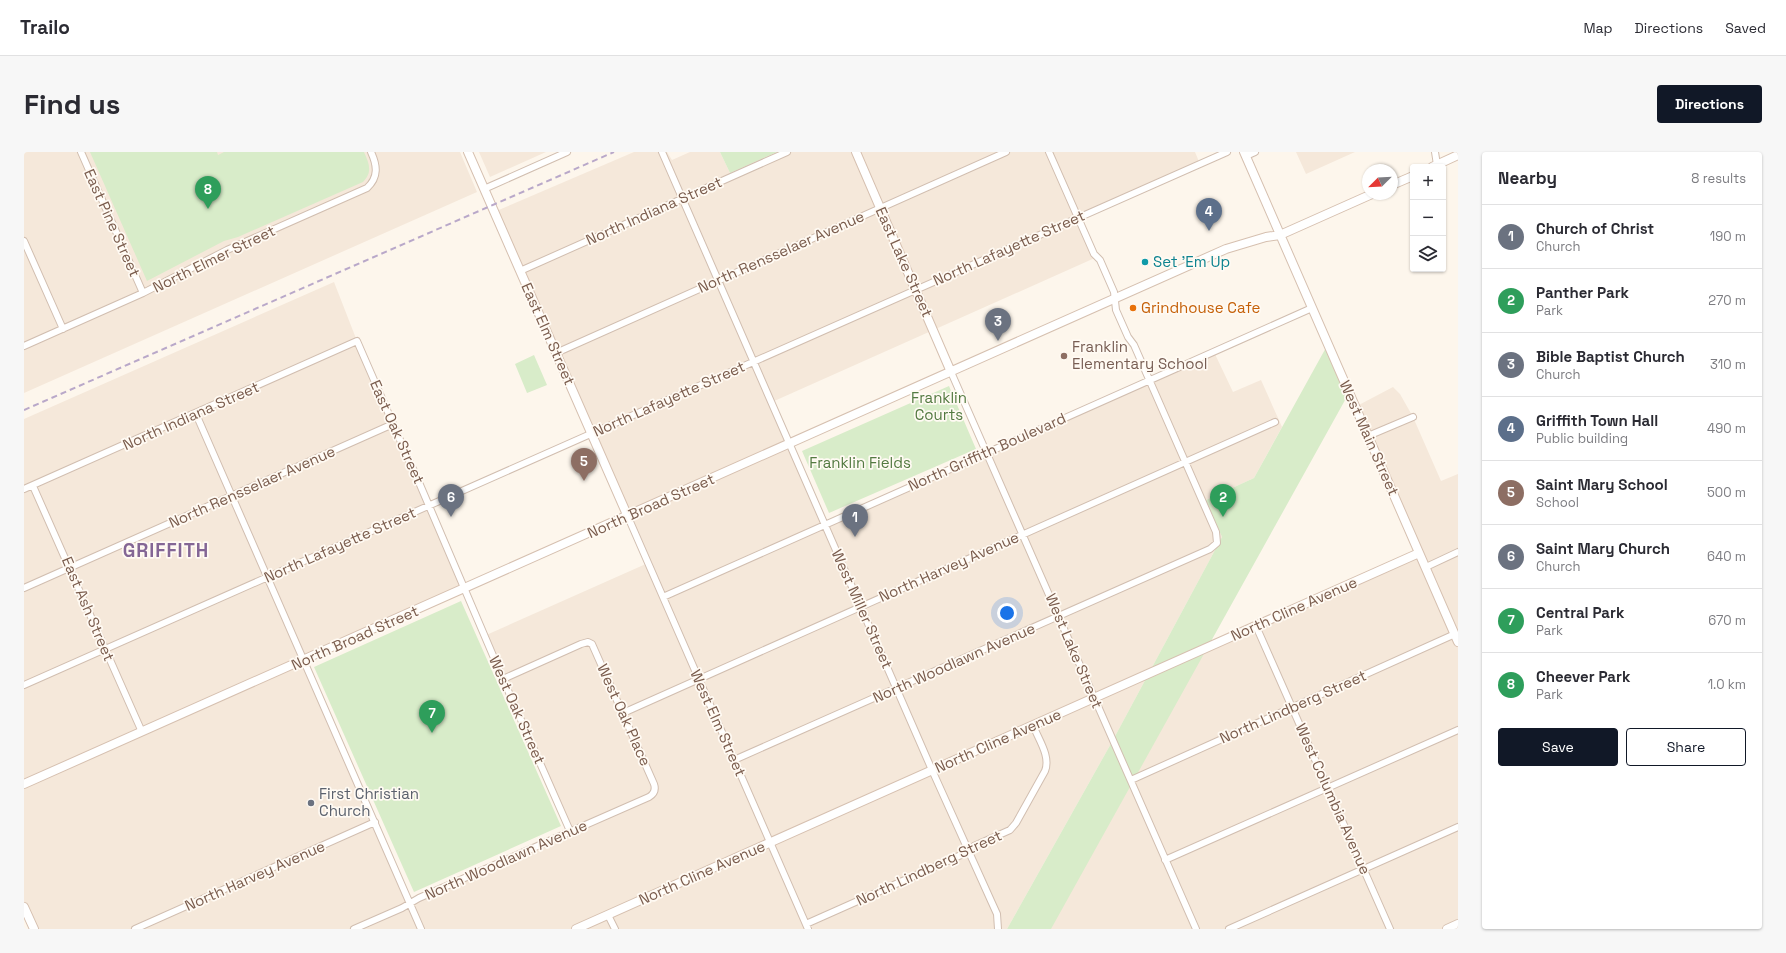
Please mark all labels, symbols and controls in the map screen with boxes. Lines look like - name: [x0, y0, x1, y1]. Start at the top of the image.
- text: Trailo: [20, 15, 70, 40]
- text: Map: [1583, 19, 1613, 37]
- text: Directions: [1635, 19, 1703, 37]
- text: Saved: [1725, 19, 1766, 37]
- button: Directions: [1657, 85, 1762, 123]
- text: Find us: [24, 86, 121, 122]
- north arrow: [1362, 164, 1398, 200]
- map controls: [1410, 164, 1446, 272]
- button: +: [1410, 164, 1446, 200]
- street label: East Pine Street: [80, 166, 145, 280]
- text: Nearby: [1498, 167, 1557, 189]
- text: 8 results: [1691, 170, 1746, 187]
- street label: North Indiana Street: [583, 172, 725, 249]
- pin: 8: [195, 176, 221, 209]
- pin: 4: [1196, 198, 1222, 231]
- button: −: [1410, 200, 1446, 236]
- street label: East Lake Street: [872, 204, 937, 320]
- street label: North Lafayette Street: [930, 205, 1088, 290]
- street label: North Rensselaer Avenue: [695, 206, 867, 297]
- text: Church of Christ: [1536, 219, 1654, 238]
- street label: North Elmer Street: [149, 221, 278, 296]
- text: 1: [1508, 228, 1514, 245]
- text: 190 m: [1710, 228, 1746, 245]
- button: layers: [1410, 236, 1446, 272]
- text: Church: [1536, 238, 1581, 255]
- place label: Set 'Em Up: [1153, 252, 1230, 271]
- marker: Set 'Em Up: [1140, 257, 1150, 267]
- street label: East Elm Street: [517, 280, 580, 388]
- text: Panther Park: [1536, 283, 1629, 302]
- text: 2: [1507, 292, 1515, 309]
- text: 270 m: [1708, 292, 1746, 309]
- place label: Grindhouse Cafe: [1141, 298, 1260, 317]
- text: Park: [1536, 302, 1563, 319]
- marker: Grindhouse Cafe: [1128, 303, 1138, 313]
- pin: 3: [985, 308, 1011, 341]
- place label: Franklin Elementary School: [1072, 337, 1208, 373]
- text: Bible Baptist Church: [1536, 347, 1685, 366]
- marker: Franklin Elementary School: [1059, 351, 1069, 361]
- street label: North Lafayette Street: [590, 356, 748, 441]
- text: 3: [1507, 356, 1515, 373]
- text: 310 m: [1710, 356, 1746, 373]
- text: Church: [1536, 366, 1581, 383]
- street label: North Indiana Street: [120, 377, 262, 454]
- street label: East Oak Street: [366, 377, 429, 487]
- street label: West Main Street: [1335, 377, 1403, 499]
- park label: Franklin Courts: [911, 388, 967, 424]
- street label: North Griffith Boulevard: [905, 408, 1069, 495]
- text: Griffith Town Hall: [1536, 411, 1658, 430]
- text: 4: [1507, 420, 1515, 437]
- text: 490 m: [1707, 420, 1746, 437]
- text: Public building: [1536, 430, 1628, 447]
- street label: North Rensselaer Avenue: [166, 441, 338, 532]
- pin: 5: [571, 448, 597, 481]
- park label: Franklin Fields: [809, 453, 911, 472]
- street label: North Broad Street: [584, 469, 717, 542]
- text: Saint Mary School: [1536, 475, 1668, 494]
- pin: 6: [438, 484, 464, 517]
- pin: 2: [1210, 484, 1236, 517]
- text: 5: [1507, 484, 1515, 501]
- text: 500 m: [1707, 484, 1746, 501]
- text: School: [1536, 494, 1579, 511]
- street label: North Lafayette Street: [261, 502, 419, 587]
- pin: 1: [842, 504, 868, 537]
- street label: North Harvey Avenue: [876, 527, 1022, 606]
- district label: GRIFFITH: [123, 538, 209, 563]
- text: Saint Mary Church: [1536, 539, 1670, 558]
- street label: West Miller Street: [828, 546, 897, 671]
- text: 6: [1507, 548, 1515, 565]
- text: 640 m: [1707, 548, 1746, 565]
- street label: East Ash Street: [58, 554, 119, 664]
- text: Church: [1536, 558, 1581, 575]
- street label: North Cline Avenue: [1228, 572, 1360, 645]
- street label: West Lake Street: [1042, 590, 1107, 711]
- street label: North Broad Street: [288, 601, 421, 674]
- your location: [997, 603, 1017, 623]
- text: Central Park: [1536, 603, 1624, 622]
- text: 7: [1507, 612, 1515, 629]
- text: 670 m: [1708, 612, 1746, 629]
- street label: North Woodlawn Avenue: [870, 618, 1038, 707]
- text: Park: [1536, 622, 1563, 639]
- street label: West Oak Street: [485, 653, 550, 767]
- street label: West Oak Place: [593, 661, 656, 769]
- street label: West Elm Street: [686, 666, 751, 779]
- street label: North Lindberg Street: [1216, 666, 1369, 748]
- text: Cheever Park: [1536, 667, 1630, 686]
- text: 8: [1507, 676, 1515, 693]
- text: 1.0 km: [1708, 676, 1746, 693]
- text: Park: [1536, 686, 1563, 703]
- pin: 7: [419, 700, 445, 733]
- street label: North Cline Avenue: [932, 704, 1064, 777]
- street label: West Columbia Avenue: [1292, 720, 1375, 877]
- button: Save: [1498, 728, 1618, 766]
- button: Share: [1626, 728, 1746, 766]
- place label: First Christian Church: [319, 784, 419, 820]
- marker: First Christian Church: [306, 798, 316, 808]
- street label: North Woodlawn Avenue: [422, 815, 590, 904]
- street label: North Lindberg Street: [853, 825, 1005, 910]
- street label: North Harvey Avenue: [182, 836, 328, 915]
- street label: North Cline Avenue: [636, 836, 768, 909]

